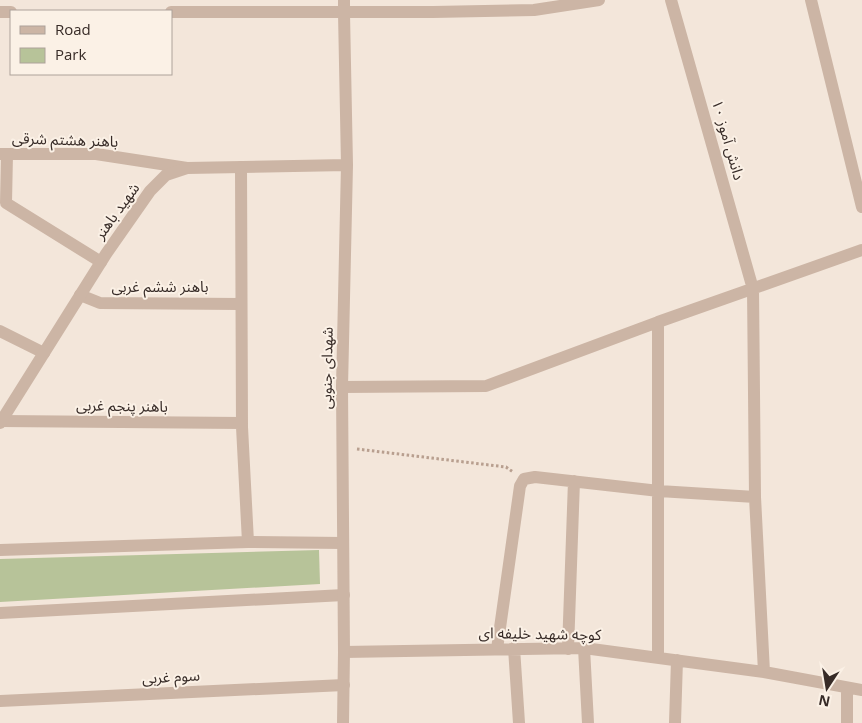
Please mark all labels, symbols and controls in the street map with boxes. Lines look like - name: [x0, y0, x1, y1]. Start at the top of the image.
- legend: [10, 10, 172, 75]
- text: Road: [55, 19, 91, 39]
- text: Park: [55, 44, 86, 64]
- street label: دانش آموز ۱۰: [708, 97, 750, 182]
- street label: باهنر هشتم شرقی: [12, 127, 118, 153]
- street label: شهید باهنر: [88, 178, 144, 243]
- street label: باهنر ششم غربی: [112, 276, 208, 298]
- street label: شهدای جنوبی: [315, 326, 337, 409]
- street label: باهنر پنجم غربی: [76, 394, 168, 418]
- street label: کوچه شهید خلیفه ای: [479, 622, 602, 645]
- north arrow: [802, 663, 852, 713]
- street label: سوم غربی: [141, 664, 201, 690]
- text: N: [817, 691, 832, 712]

